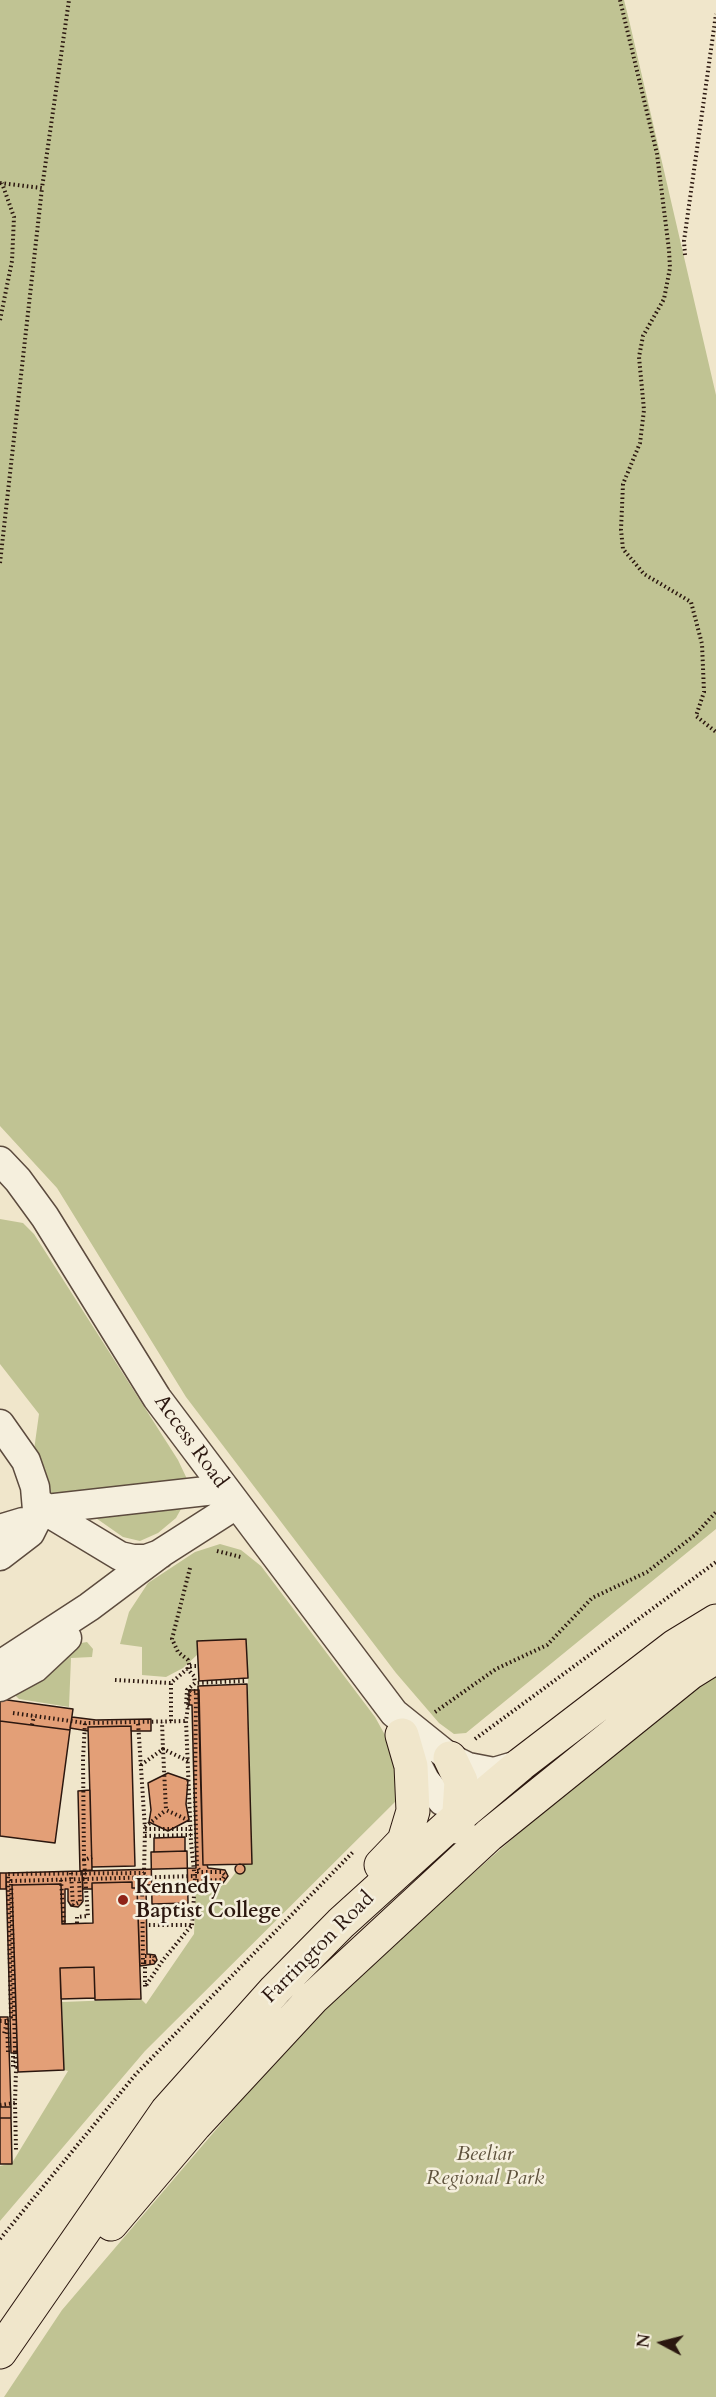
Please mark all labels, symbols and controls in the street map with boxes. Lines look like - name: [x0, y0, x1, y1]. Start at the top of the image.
- street label: Access Road: [148, 1390, 232, 1494]
- place label: Kennedy Baptist College: [135, 1875, 281, 1925]
- street label: Farrington Road: [258, 1887, 380, 2009]
- marker: Kennedy Baptist College: [116, 1893, 130, 1907]
- park label: Beeliar Regional Park: [426, 2142, 544, 2192]
- north arrow: [632, 2313, 692, 2373]
- text: N: [632, 2333, 656, 2349]

